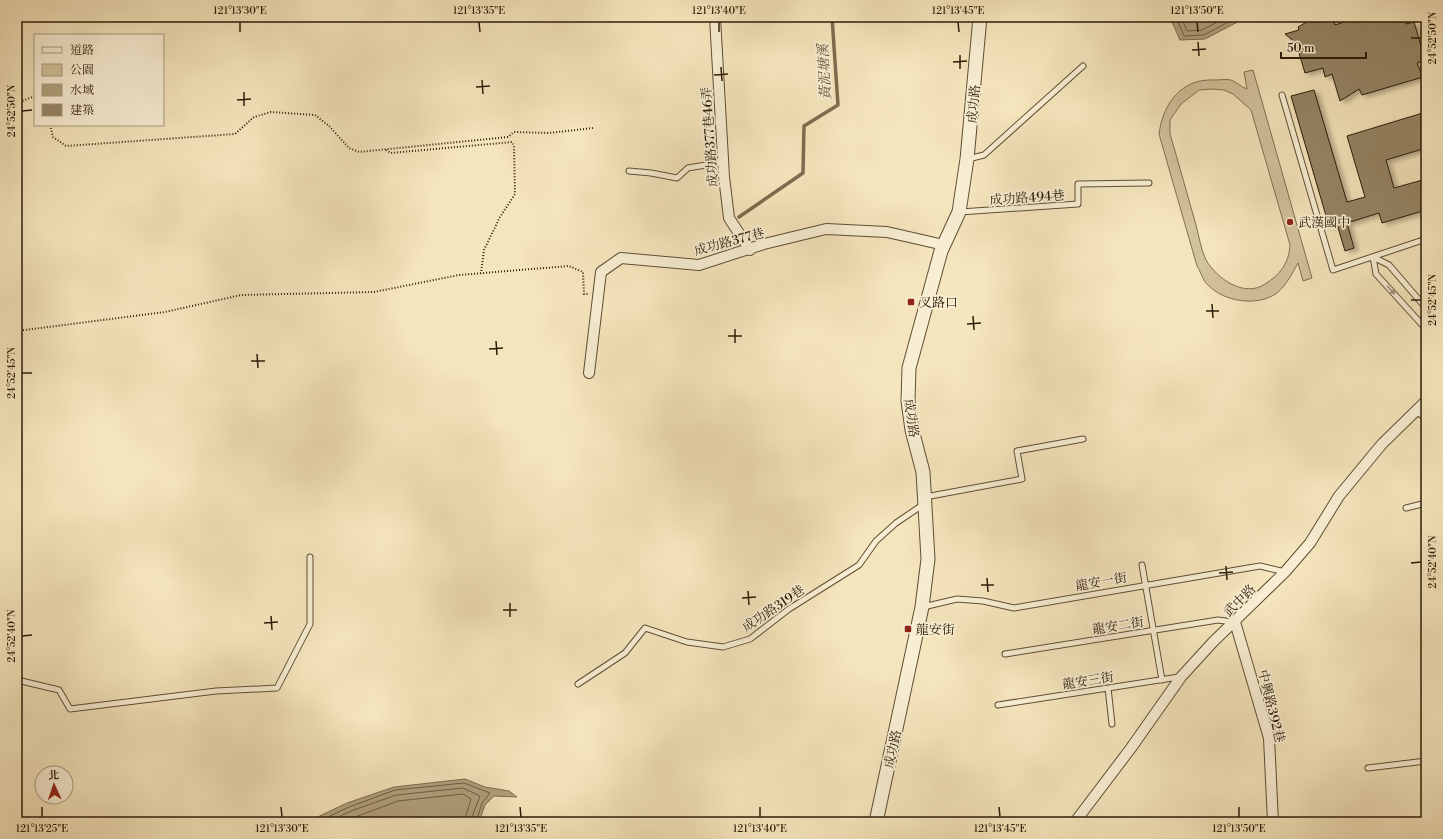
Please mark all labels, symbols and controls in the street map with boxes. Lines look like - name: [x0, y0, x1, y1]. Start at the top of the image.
- text: 121°13'30"E: [213, 5, 267, 17]
- text: 121°13'35"E: [453, 5, 505, 17]
- text: 121°13'40"E: [692, 5, 746, 17]
- text: 121°13'45"E: [932, 5, 984, 17]
- text: 121°13'50"E: [1170, 5, 1224, 17]
- text: 24°52'50"N: [1427, 11, 1439, 64]
- legend: [34, 34, 164, 126]
- scale bar: [1281, 34, 1366, 60]
- text: 50 m: [1287, 41, 1315, 56]
- water label: 黃泥塘溪: [814, 42, 835, 100]
- text: 道路: [70, 43, 94, 58]
- text: 公園: [70, 63, 94, 78]
- text: 水域: [70, 83, 94, 98]
- text: 24°52'50"N: [6, 84, 18, 137]
- street label: 成功路: [964, 84, 984, 124]
- street label: 成功路377巷46弄: [699, 86, 721, 188]
- text: 建築: [70, 103, 94, 118]
- street label: 成功路494巷: [989, 187, 1065, 209]
- place label: 武漢國中: [1298, 215, 1350, 231]
- marker: 武漢國中: [1285, 217, 1295, 227]
- street label: 成功路377巷: [692, 225, 766, 259]
- text: 24°52'45"N: [1427, 274, 1439, 326]
- one-way arrow: [1386, 285, 1396, 295]
- place label: 叉路口: [919, 295, 958, 311]
- marker: 叉路口: [906, 297, 916, 307]
- text: 24°52'45"N: [6, 347, 18, 399]
- street label: 成功路: [900, 398, 922, 439]
- text: 24°52'40"N: [1427, 535, 1439, 588]
- street label: 龍安一街: [1074, 570, 1128, 594]
- street label: 武中路: [1220, 581, 1259, 620]
- street label: 成功路319巷: [739, 582, 808, 636]
- text: 24°52'40"N: [6, 609, 18, 662]
- street label: 龍安二街: [1091, 614, 1145, 638]
- place label: 龍安街: [916, 622, 955, 638]
- marker: 龍安街: [903, 624, 913, 634]
- street label: 中興路392巷: [1254, 668, 1288, 744]
- street label: 龍安三街: [1061, 669, 1115, 693]
- street label: 成功路: [881, 728, 905, 770]
- north arrow: [34, 765, 74, 805]
- text: 北: [48, 769, 59, 783]
- text: 121°13'25"E: [16, 823, 68, 835]
- text: 121°13'30"E: [255, 823, 309, 835]
- text: 121°13'35"E: [495, 823, 547, 835]
- text: 121°13'40"E: [733, 823, 787, 835]
- text: 121°13'45"E: [974, 823, 1026, 835]
- text: 121°13'50"E: [1212, 823, 1266, 835]

